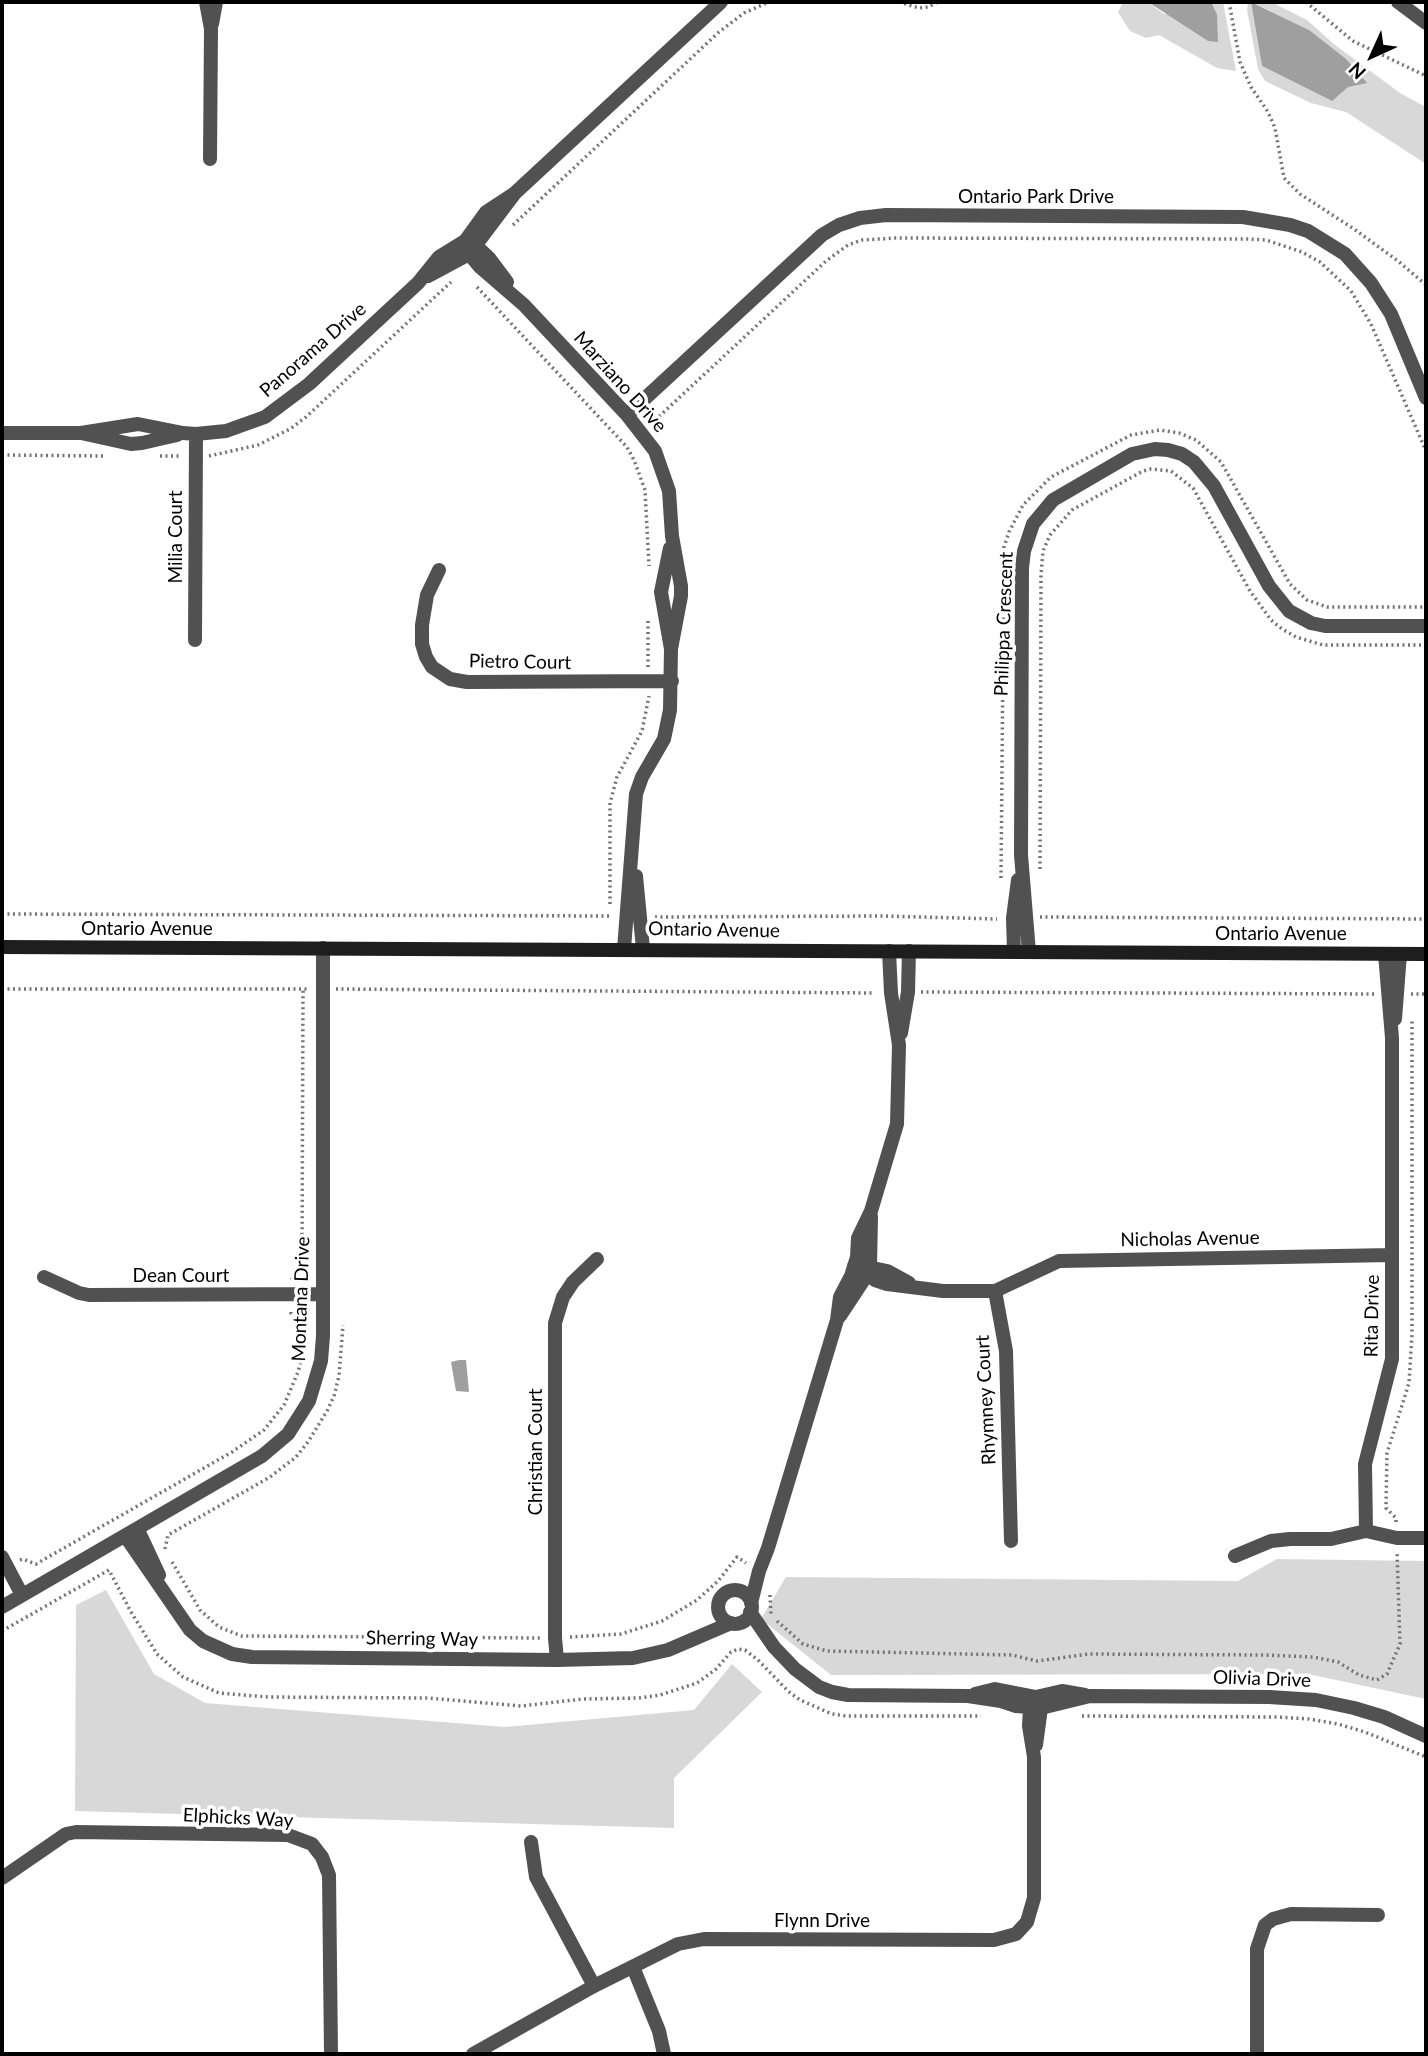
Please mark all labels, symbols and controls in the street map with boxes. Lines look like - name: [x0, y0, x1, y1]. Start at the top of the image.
- north arrow: [1337, 21, 1407, 91]
- text: N: [1343, 58, 1370, 85]
- street label: Ontario Park Drive: [958, 186, 1114, 208]
- street label: Panorama Drive: [255, 298, 371, 402]
- street label: Marziano Drive: [569, 327, 671, 437]
- street label: Milia Court: [165, 490, 187, 584]
- street label: Philippa Crescent: [990, 551, 1018, 697]
- street label: Pietro Court: [469, 650, 571, 674]
- street label: Ontario Avenue: [648, 917, 780, 943]
- street label: Ontario Avenue: [81, 918, 213, 940]
- street label: Ontario Avenue: [1215, 923, 1347, 945]
- street label: Nicholas Avenue: [1120, 1226, 1260, 1252]
- street label: Montana Drive: [287, 1236, 315, 1362]
- street label: Dean Court: [133, 1265, 229, 1287]
- street label: Rita Drive: [1360, 1274, 1384, 1358]
- street label: Rhymney Court: [971, 1334, 1001, 1466]
- street label: Christian Court: [525, 1388, 547, 1516]
- street label: Sherring Way: [366, 1627, 478, 1651]
- street label: Olivia Drive: [1213, 1666, 1311, 1692]
- street label: Elphicks Way: [182, 1804, 294, 1832]
- street label: Flynn Drive: [774, 1910, 870, 1932]

